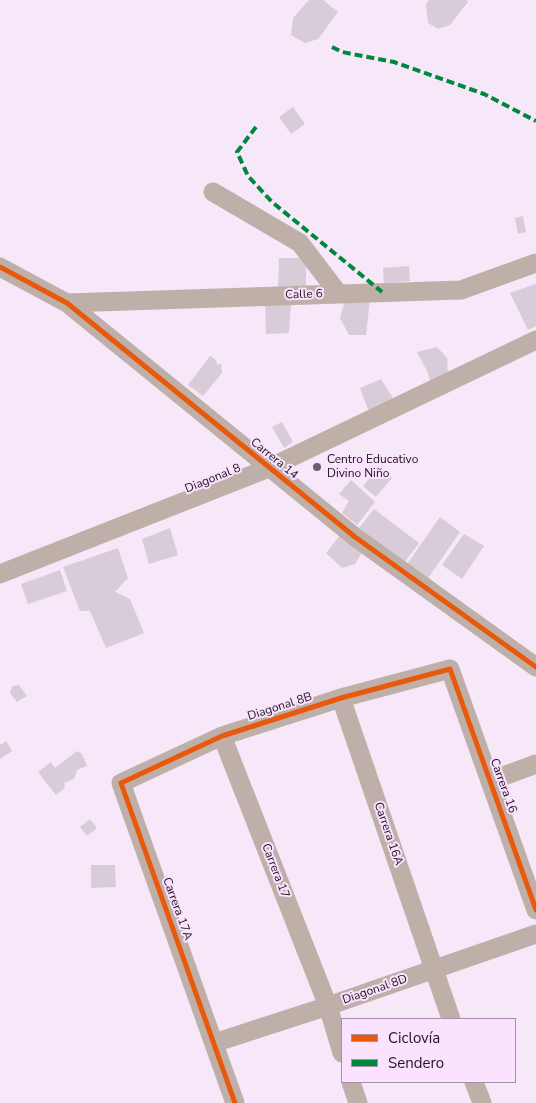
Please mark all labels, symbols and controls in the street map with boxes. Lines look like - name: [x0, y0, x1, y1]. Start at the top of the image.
- street label: Calle 6: [285, 287, 323, 303]
- street label: Carrera 14: [247, 435, 301, 483]
- place label: Centro Educativo Divino Niño: [327, 453, 418, 481]
- street label: Diagonal 8: [183, 461, 243, 497]
- marker: Centro Educativo Divino Niño: [311, 461, 323, 473]
- street label: Diagonal 8B: [246, 690, 314, 724]
- street label: Carrera 16: [486, 757, 520, 815]
- street label: Carrera 16A: [370, 800, 406, 868]
- street label: Carrera 17: [258, 842, 292, 900]
- street label: Carrera 17A: [159, 876, 195, 942]
- street label: Diagonal 8D: [341, 972, 409, 1008]
- legend: [341, 1018, 516, 1083]
- text: Ciclovía: [388, 1028, 440, 1048]
- text: Sendero: [388, 1053, 444, 1073]

